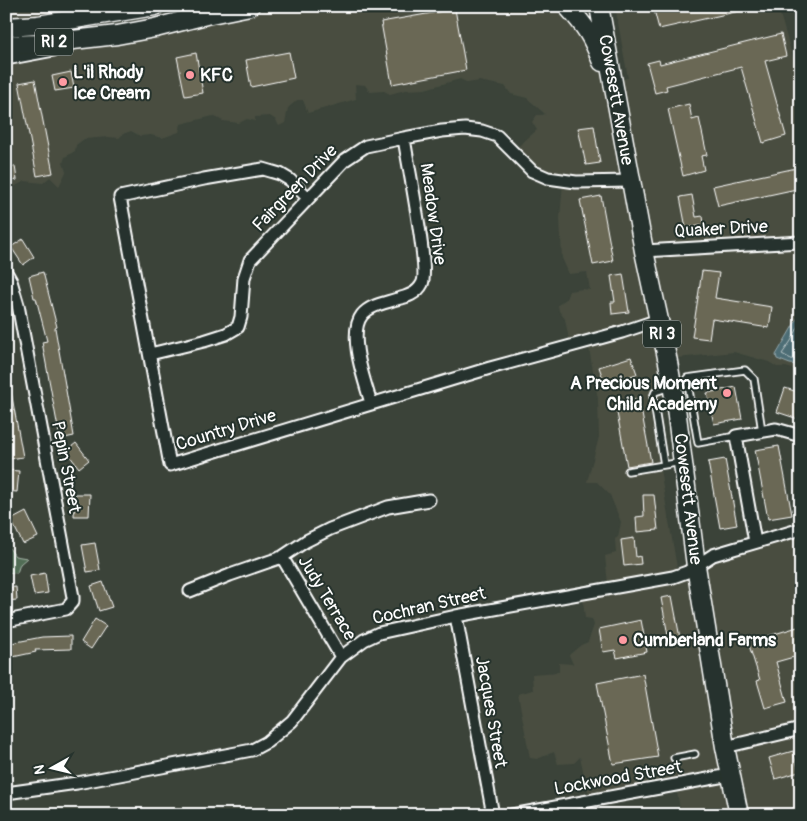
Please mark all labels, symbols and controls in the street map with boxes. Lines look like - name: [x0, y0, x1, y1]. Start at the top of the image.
- road number: RI 2: [35, 28, 73, 56]
- street label: Cowesett Avenue: [593, 33, 639, 167]
- place label: L'il Rhody Ice Cream: [73, 61, 150, 105]
- place label: KFC: [200, 64, 233, 87]
- marker: KFC: [184, 69, 196, 81]
- marker: L'il Rhody Ice Cream: [57, 76, 69, 88]
- street label: Fairgreen Drive: [248, 139, 343, 237]
- street label: Meadow Drive: [414, 162, 452, 267]
- street label: Quaker Drive: [674, 215, 768, 243]
- road number: RI 3: [643, 320, 681, 348]
- place label: A Precious Moment Child Academy: [570, 372, 718, 416]
- marker: A Precious Moment Child Academy: [721, 387, 733, 399]
- street label: Country Drive: [173, 404, 279, 456]
- street label: Pepin Street: [46, 419, 86, 516]
- street label: Cowesett Avenue: [669, 432, 707, 566]
- street label: Judy Terrace: [293, 551, 361, 645]
- street label: Cochran Street: [370, 582, 489, 630]
- place label: Cumberland Farms: [633, 629, 777, 652]
- marker: Cumberland Farms: [617, 634, 629, 646]
- street label: Jacques Street: [470, 654, 512, 770]
- north arrow: [28, 744, 78, 794]
- street label: Lockwood Street: [552, 755, 684, 801]
- text: N: [31, 764, 49, 776]

